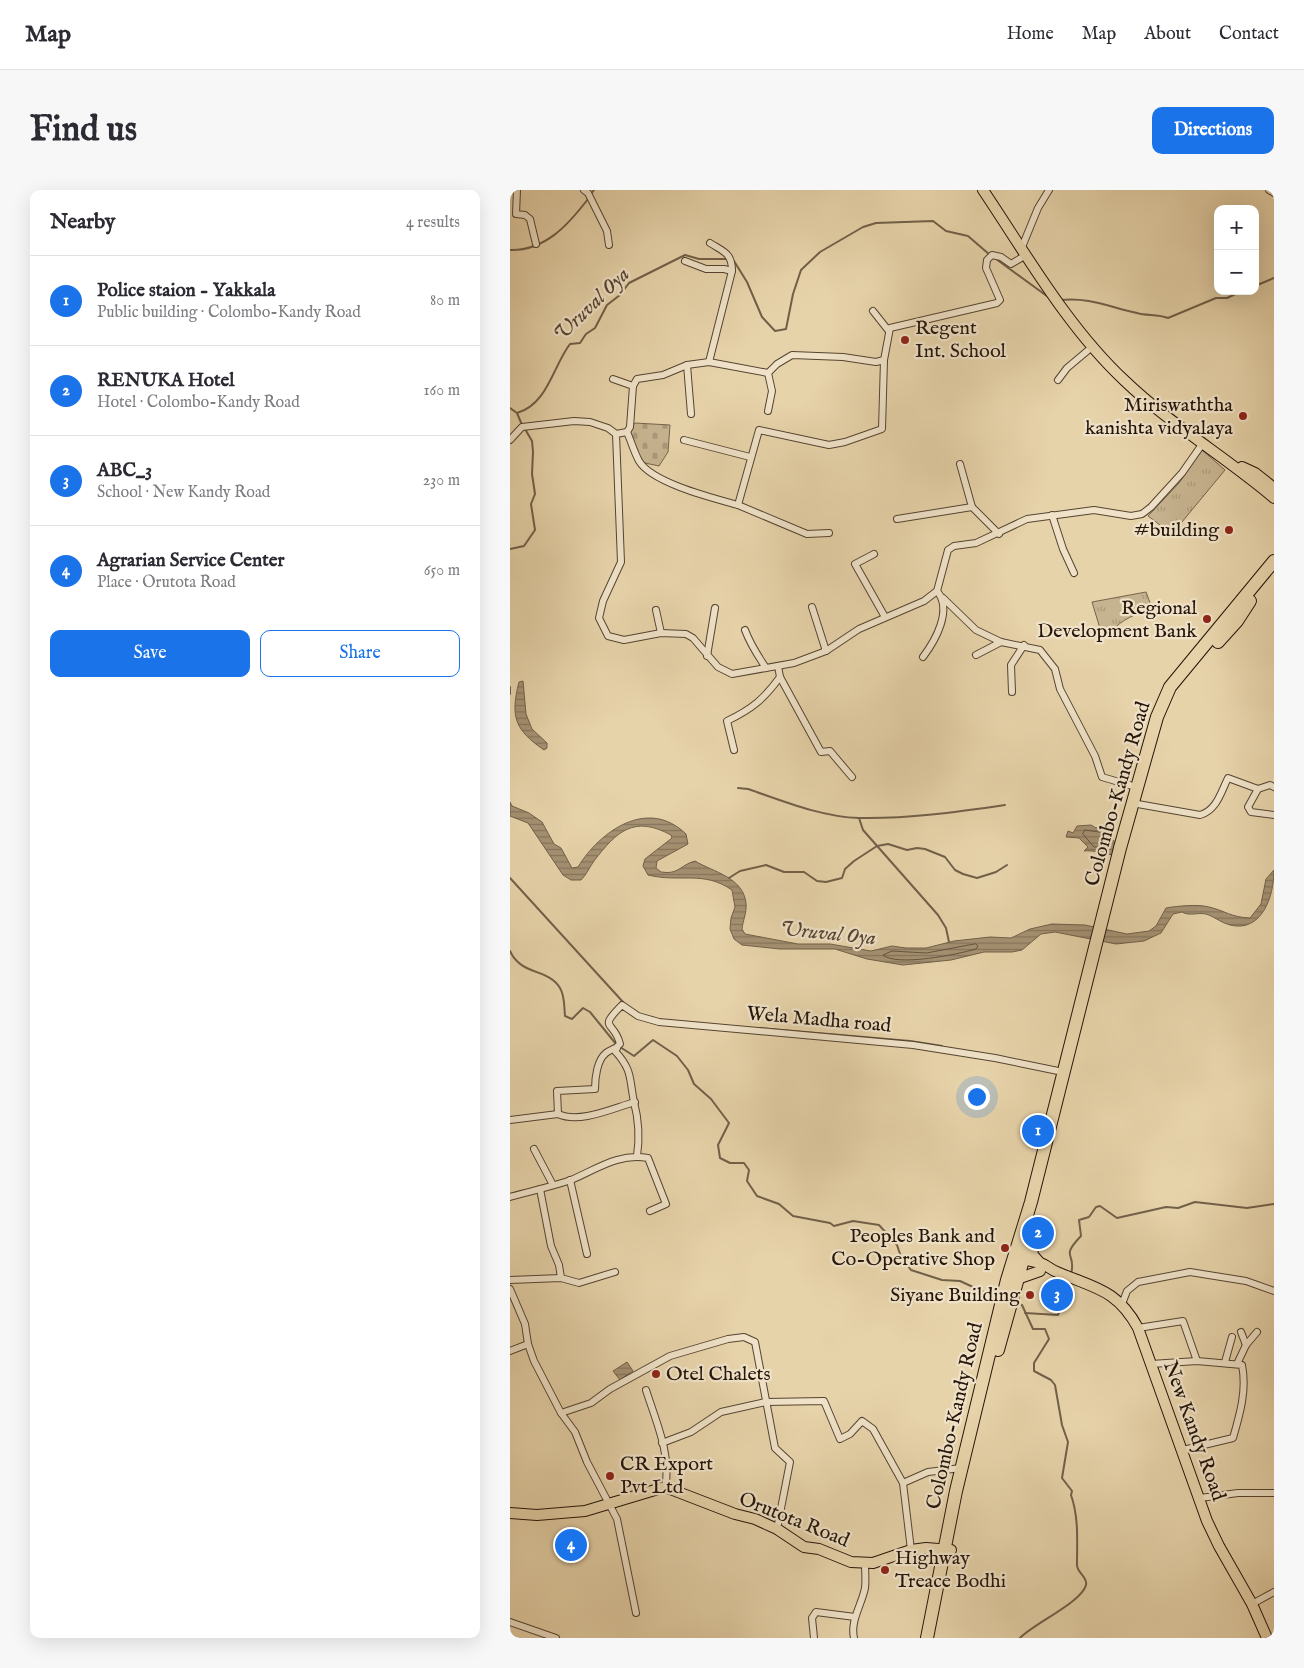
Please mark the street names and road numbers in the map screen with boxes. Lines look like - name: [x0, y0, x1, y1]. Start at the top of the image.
- street label: Colombo-Kandy Road: [1080, 698, 1156, 889]
- street label: Wela Madha road: [746, 1001, 893, 1039]
- street label: Colombo-Kandy Road: [921, 1320, 989, 1512]
- street label: New Kandy Road: [1157, 1358, 1231, 1505]
- street label: Orutota Road: [735, 1487, 853, 1554]

